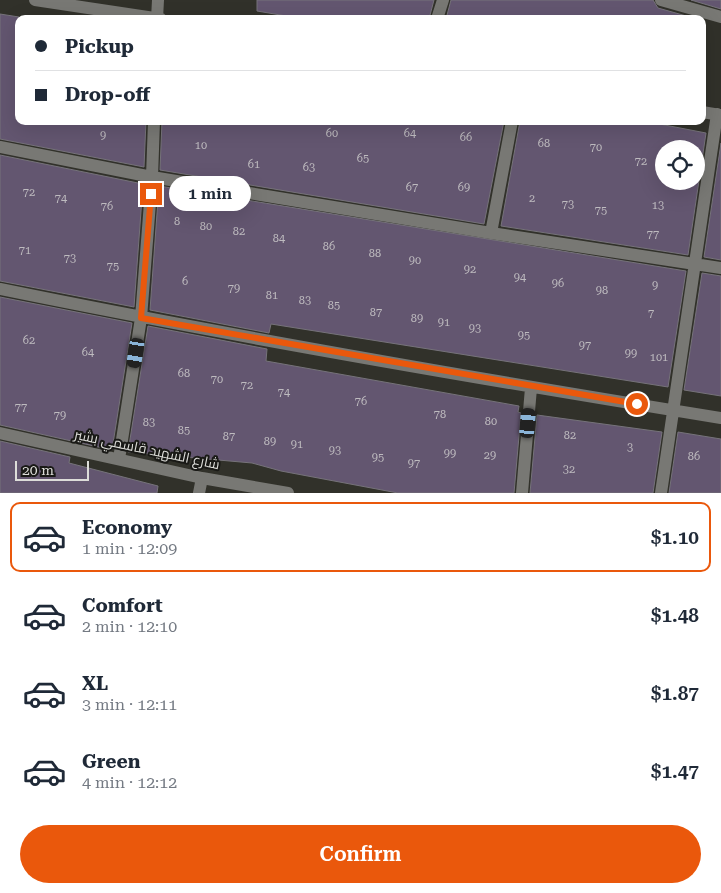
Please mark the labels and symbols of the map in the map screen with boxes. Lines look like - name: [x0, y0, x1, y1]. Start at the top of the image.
- house number: 60: [326, 127, 338, 140]
- house number: 64: [404, 127, 417, 140]
- house number: 9: [100, 129, 106, 142]
- house number: 66: [460, 131, 472, 144]
- house number: 68: [538, 137, 550, 150]
- house number: 10: [195, 139, 207, 152]
- house number: 70: [590, 141, 602, 154]
- house number: 65: [357, 152, 369, 165]
- house number: 72: [635, 155, 647, 168]
- house number: 61: [248, 158, 260, 171]
- house number: 63: [303, 161, 315, 174]
- callout: 1 min: [168, 176, 251, 212]
- house number: 67: [406, 181, 418, 194]
- house number: 69: [458, 181, 470, 194]
- route end: [140, 183, 162, 205]
- house number: 72: [23, 186, 35, 199]
- house number: 74: [55, 192, 68, 205]
- house number: 2: [529, 192, 535, 205]
- house number: 73: [562, 198, 574, 211]
- house number: 13: [652, 199, 664, 212]
- house number: 76: [101, 200, 113, 213]
- house number: 75: [595, 204, 607, 217]
- house number: 8: [174, 215, 180, 228]
- house number: 80: [200, 220, 212, 233]
- house number: 82: [233, 225, 245, 238]
- house number: 77: [647, 228, 659, 241]
- house number: 84: [273, 232, 286, 245]
- house number: 86: [323, 240, 335, 253]
- house number: 71: [19, 244, 31, 257]
- house number: 88: [369, 247, 381, 260]
- house number: 73: [64, 252, 76, 265]
- house number: 90: [409, 254, 421, 267]
- house number: 75: [107, 260, 119, 273]
- house number: 92: [464, 263, 476, 276]
- house number: 94: [514, 271, 527, 284]
- house number: 6: [182, 275, 188, 288]
- house number: 96: [552, 277, 564, 290]
- house number: 9: [652, 279, 658, 292]
- house number: 79: [228, 282, 240, 295]
- house number: 98: [596, 284, 608, 297]
- house number: 81: [266, 289, 278, 302]
- house number: 83: [299, 294, 311, 307]
- house number: 85: [328, 299, 340, 312]
- house number: 87: [370, 306, 382, 319]
- house number: 7: [648, 307, 654, 320]
- house number: 89: [411, 312, 423, 325]
- house number: 91: [438, 316, 450, 329]
- house number: 93: [469, 322, 481, 335]
- house number: 95: [518, 329, 530, 342]
- house number: 62: [23, 334, 35, 347]
- car: [126, 337, 145, 369]
- house number: 97: [579, 339, 591, 352]
- house number: 64: [82, 346, 95, 359]
- house number: 99: [625, 347, 637, 360]
- house number: 101: [650, 351, 668, 364]
- house number: 68: [178, 367, 190, 380]
- house number: 70: [211, 373, 223, 386]
- house number: 72: [241, 379, 253, 392]
- house number: 74: [278, 386, 291, 399]
- route start: [626, 393, 648, 415]
- house number: 76: [355, 395, 367, 408]
- house number: 77: [15, 401, 27, 414]
- car: [519, 407, 536, 439]
- house number: 78: [434, 408, 446, 421]
- house number: 79: [54, 409, 66, 422]
- house number: 80: [485, 415, 497, 428]
- house number: 83: [143, 416, 155, 429]
- house number: 85: [178, 424, 190, 437]
- street label: شارع الشهيد قاسمي بشير: [71, 426, 221, 476]
- house number: 82: [564, 429, 576, 442]
- house number: 87: [223, 430, 235, 443]
- house number: 89: [264, 435, 276, 448]
- house number: 91: [291, 438, 303, 451]
- house number: 3: [627, 441, 633, 454]
- house number: 93: [329, 444, 341, 457]
- house number: 99: [444, 447, 456, 460]
- house number: 29: [484, 449, 496, 462]
- house number: 86: [688, 450, 700, 463]
- house number: 95: [372, 451, 384, 464]
- house number: 97: [408, 457, 420, 470]
- scale bar: [15, 458, 89, 481]
- house number: 32: [563, 463, 575, 476]

